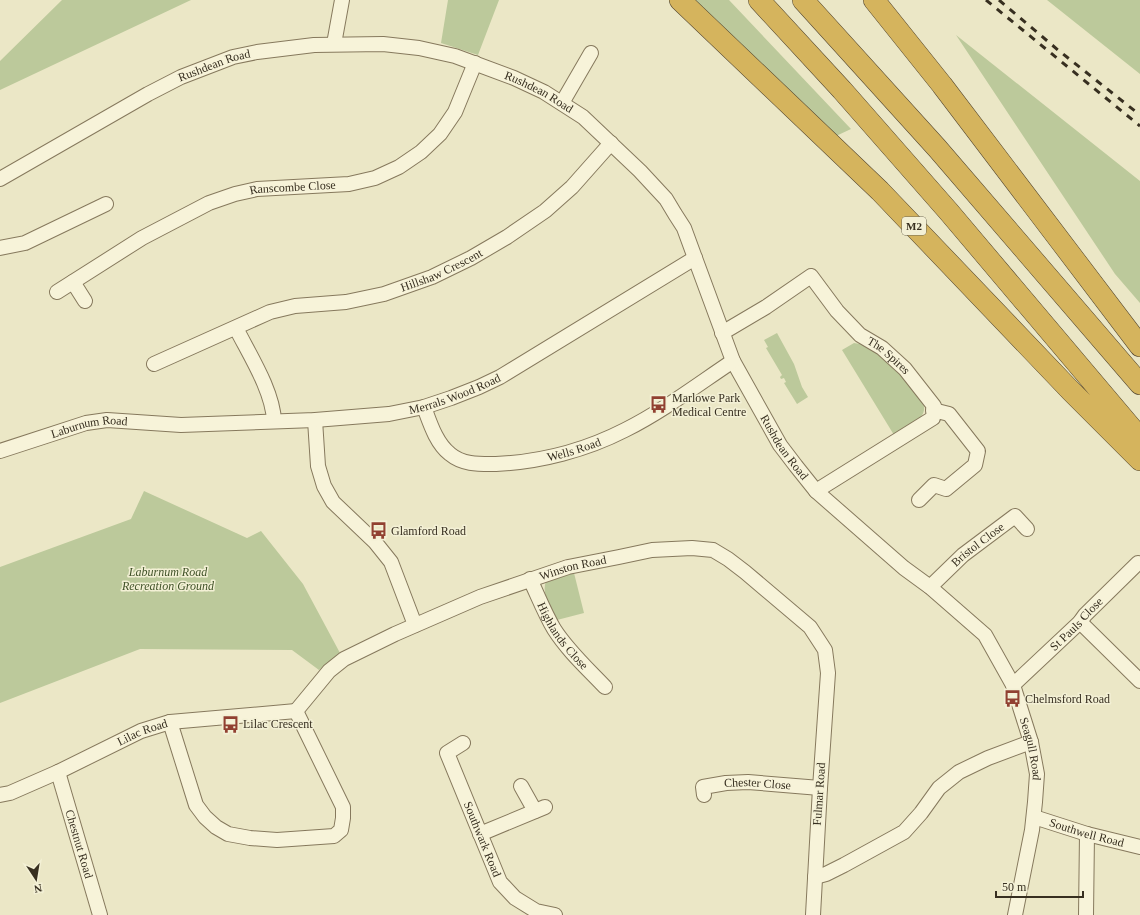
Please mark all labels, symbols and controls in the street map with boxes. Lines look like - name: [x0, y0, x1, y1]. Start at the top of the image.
- street label: Rushdean Road: [176, 47, 251, 84]
- street label: Rushdean Road: [503, 68, 576, 116]
- street label: Ranscombe Close: [248, 178, 336, 198]
- road number: M2: [902, 217, 926, 235]
- street label: Hillshaw Crescent: [399, 246, 486, 295]
- street label: The Spires: [865, 334, 914, 377]
- street label: Merrals Wood Road: [408, 371, 503, 417]
- place label: Marlowe Park Medical Centre: [672, 391, 746, 419]
- bus stop icon: Marlowe Park Medical Centre: [649, 395, 669, 415]
- street label: Rushdean Road: [757, 412, 811, 483]
- street label: Laburnum Road: [49, 413, 128, 441]
- street label: Wells Road: [546, 435, 603, 464]
- street label: Bristol Close: [948, 520, 1007, 569]
- bus stop icon: Glamford Road: [368, 521, 388, 541]
- place label: Glamford Road: [391, 524, 466, 538]
- street label: Winston Road: [538, 553, 607, 583]
- park label: Laburnum Road Recreation Ground: [121, 565, 215, 593]
- street label: St Pauls Close: [1047, 594, 1106, 654]
- street label: Highlands Close: [534, 600, 591, 672]
- bus stop icon: Chelmsford Road: [1002, 689, 1022, 709]
- place label: Chelmsford Road: [1025, 692, 1110, 706]
- bus stop icon: Lilac Crescent: [220, 714, 240, 734]
- street label: Seagull Road: [1017, 715, 1044, 781]
- street label: Lilac Road: [115, 716, 169, 749]
- place label: Lilac Crescent: [243, 717, 313, 731]
- street label: Fulmar Road: [810, 762, 828, 826]
- street label: Chester Close: [724, 775, 792, 793]
- street label: Southwark Road: [461, 799, 504, 879]
- street label: Chestnut Road: [62, 808, 96, 880]
- street label: Southwell Road: [1048, 815, 1125, 850]
- north arrow: [16, 859, 56, 899]
- scale bar: [996, 873, 1083, 899]
- text: 50 m: [1002, 880, 1027, 894]
- text: N: [33, 882, 43, 895]

